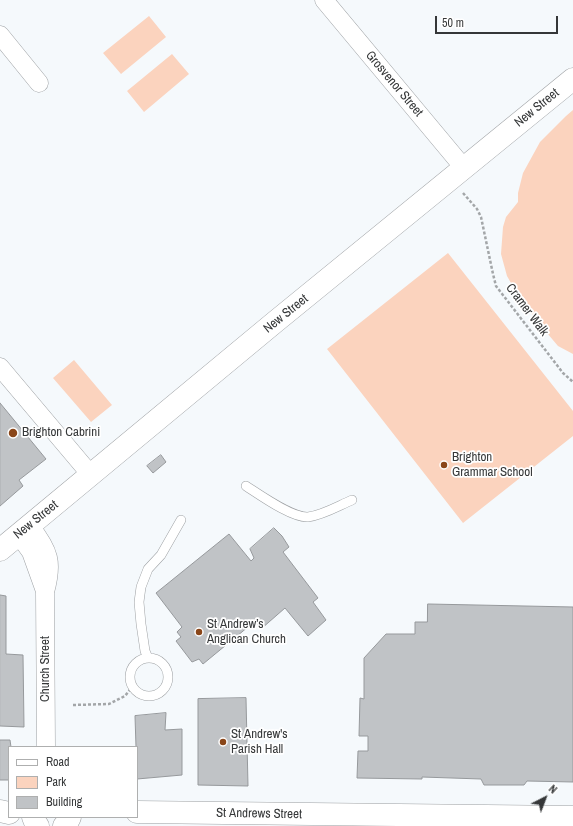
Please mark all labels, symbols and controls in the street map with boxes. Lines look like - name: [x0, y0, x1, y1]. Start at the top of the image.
- scale bar: [437, 8, 560, 34]
- text: 50 m: [442, 15, 464, 31]
- street label: Grosvenor Street: [362, 48, 426, 120]
- street label: New Street: [512, 85, 562, 131]
- street label: Cramer Walk: [502, 281, 552, 339]
- street label: New Street: [261, 291, 311, 337]
- place label: Brighton Cabrini: [22, 425, 100, 441]
- marker: Brighton Cabrini: [7, 427, 19, 439]
- place label: Brighton Grammar School: [452, 450, 533, 481]
- marker: Brighton Grammar School: [439, 460, 449, 470]
- street label: New Street: [11, 497, 61, 543]
- place label: St Andrew’s Anglican Church: [207, 617, 286, 648]
- marker: St Andrew’s Anglican Church: [194, 627, 204, 637]
- street label: Church Street: [38, 636, 54, 702]
- place label: St Andrew's Parish Hall: [231, 727, 288, 758]
- marker: St Andrew's Parish Hall: [218, 737, 228, 747]
- legend: [8, 746, 138, 818]
- text: Road: [46, 754, 70, 770]
- text: Park: [46, 774, 66, 790]
- north arrow: [525, 778, 565, 818]
- text: N: [546, 782, 560, 796]
- text: Building: [46, 794, 82, 810]
- street label: St Andrews Street: [216, 805, 302, 823]

